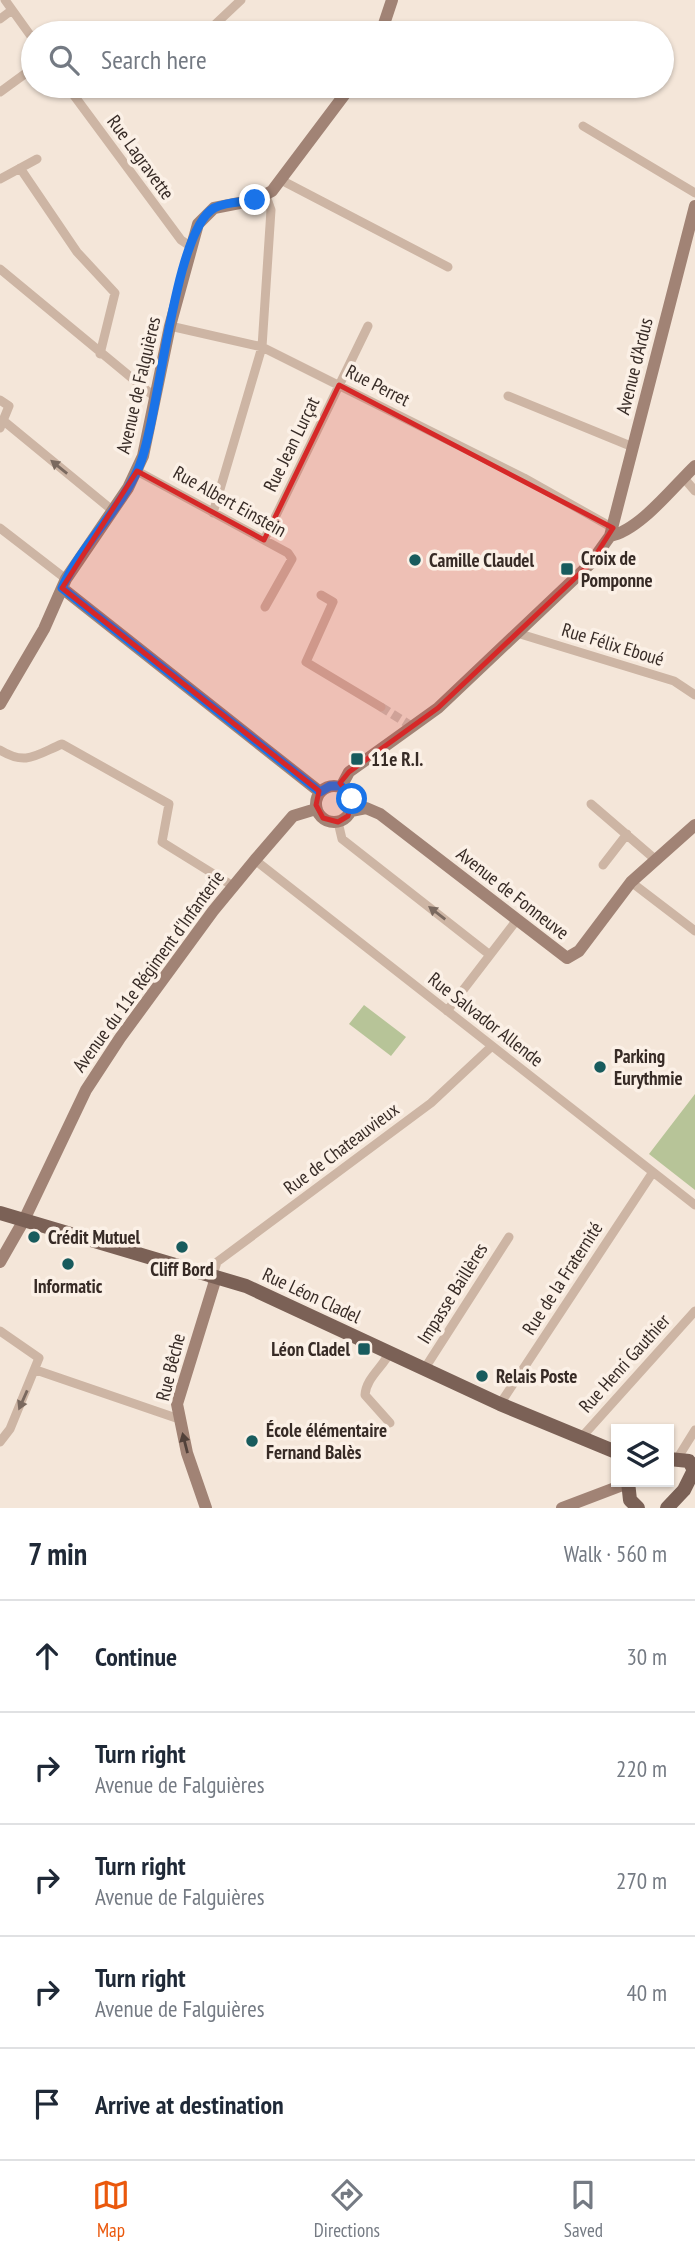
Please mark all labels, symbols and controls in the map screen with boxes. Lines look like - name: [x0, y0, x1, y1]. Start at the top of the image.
- search box: [21, 21, 674, 98]
- icon: search: [45, 41, 83, 79]
- text: Search here: [101, 43, 207, 76]
- street label: Rue Lagravette: [102, 110, 180, 204]
- route end: [239, 184, 270, 215]
- street label: Avenue de Falguières: [111, 314, 165, 456]
- street label: Avenue d'Ardus: [610, 315, 658, 417]
- street label: Rue Perret: [342, 359, 415, 412]
- street label: Rue Jean Lurçat: [258, 392, 325, 495]
- one-way arrow: [51, 460, 68, 475]
- street label: Rue Albert Einstein: [169, 460, 291, 542]
- place label: Croix de Pomponne: [581, 546, 653, 592]
- place label: Camille Claudel: [429, 548, 534, 572]
- marker: Camille Claudel: [407, 552, 423, 568]
- marker: Croix de Pomponne: [559, 561, 575, 577]
- street label: Rue Félix Eboué: [559, 617, 667, 671]
- place label: 11e R.I.: [371, 747, 423, 771]
- marker: 11e R.I.: [349, 751, 365, 767]
- route start: [336, 783, 367, 814]
- street label: Avenue de Fonneuve: [452, 842, 574, 944]
- street label: Avenue du 11e Régiment d'Infanterie: [67, 865, 229, 1076]
- one-way arrow: [428, 906, 445, 921]
- street label: Rue Salvador Allende: [424, 967, 549, 1072]
- place label: Parking Eurythmie: [614, 1044, 683, 1090]
- marker: Parking Eurythmie: [592, 1059, 608, 1075]
- street label: Rue de Chateauvieux: [279, 1097, 404, 1199]
- street label: Rue de la Fraternité: [517, 1217, 607, 1339]
- place label: Crédit Mutuel: [48, 1225, 141, 1249]
- marker: Crédit Mutuel: [26, 1229, 42, 1245]
- street label: Impasse Baillères: [412, 1238, 492, 1348]
- marker: Cliff Bord: [174, 1239, 190, 1255]
- marker: Informatic: [60, 1256, 76, 1272]
- place label: Cliff Bord: [150, 1257, 214, 1281]
- street label: Rue Léon Cladel: [259, 1262, 366, 1328]
- place label: Informatic: [33, 1274, 103, 1298]
- street label: Rue Henri Gauthier: [573, 1308, 675, 1417]
- street label: Rue Bêche: [150, 1331, 190, 1403]
- place label: Léon Cladel: [271, 1337, 350, 1361]
- marker: Léon Cladel: [356, 1341, 372, 1357]
- place label: Relais Poste: [496, 1364, 577, 1388]
- marker: Relais Poste: [474, 1368, 490, 1384]
- one-way arrow: [17, 1390, 28, 1411]
- place label: École élémentaire Fernand Balès: [266, 1418, 387, 1464]
- map controls: [611, 1424, 674, 1487]
- button: layers: [611, 1424, 674, 1487]
- one-way arrow: [179, 1432, 190, 1454]
- marker: École élémentaire Fernand Balès: [244, 1433, 260, 1449]
- text: 7 min: [28, 1534, 87, 1573]
- text: Walk · 560 m: [564, 1539, 667, 1568]
- icon: ahead: [28, 1637, 66, 1675]
- text: Continue: [95, 1640, 177, 1673]
- text: 30 m: [626, 1642, 667, 1671]
- text: Turn right: [95, 1737, 186, 1770]
- icon: right: [28, 1749, 66, 1787]
- text: 220 m: [616, 1754, 667, 1783]
- text: Avenue de Falguières: [95, 1770, 264, 1799]
- text: Turn right: [95, 1849, 186, 1882]
- icon: right: [28, 1861, 66, 1899]
- text: 270 m: [616, 1866, 667, 1895]
- text: Avenue de Falguières: [95, 1882, 264, 1911]
- text: Turn right: [95, 1961, 186, 1994]
- icon: right: [28, 1973, 66, 2011]
- text: 40 m: [626, 1978, 667, 2007]
- text: Avenue de Falguières: [95, 1994, 264, 2023]
- icon: arrive: [28, 2085, 66, 2123]
- text: Arrive at destination: [95, 2088, 284, 2121]
- tab: Map: [92, 2176, 130, 2242]
- tab: Directions: [314, 2176, 380, 2242]
- tab: Saved: [564, 2176, 603, 2242]

